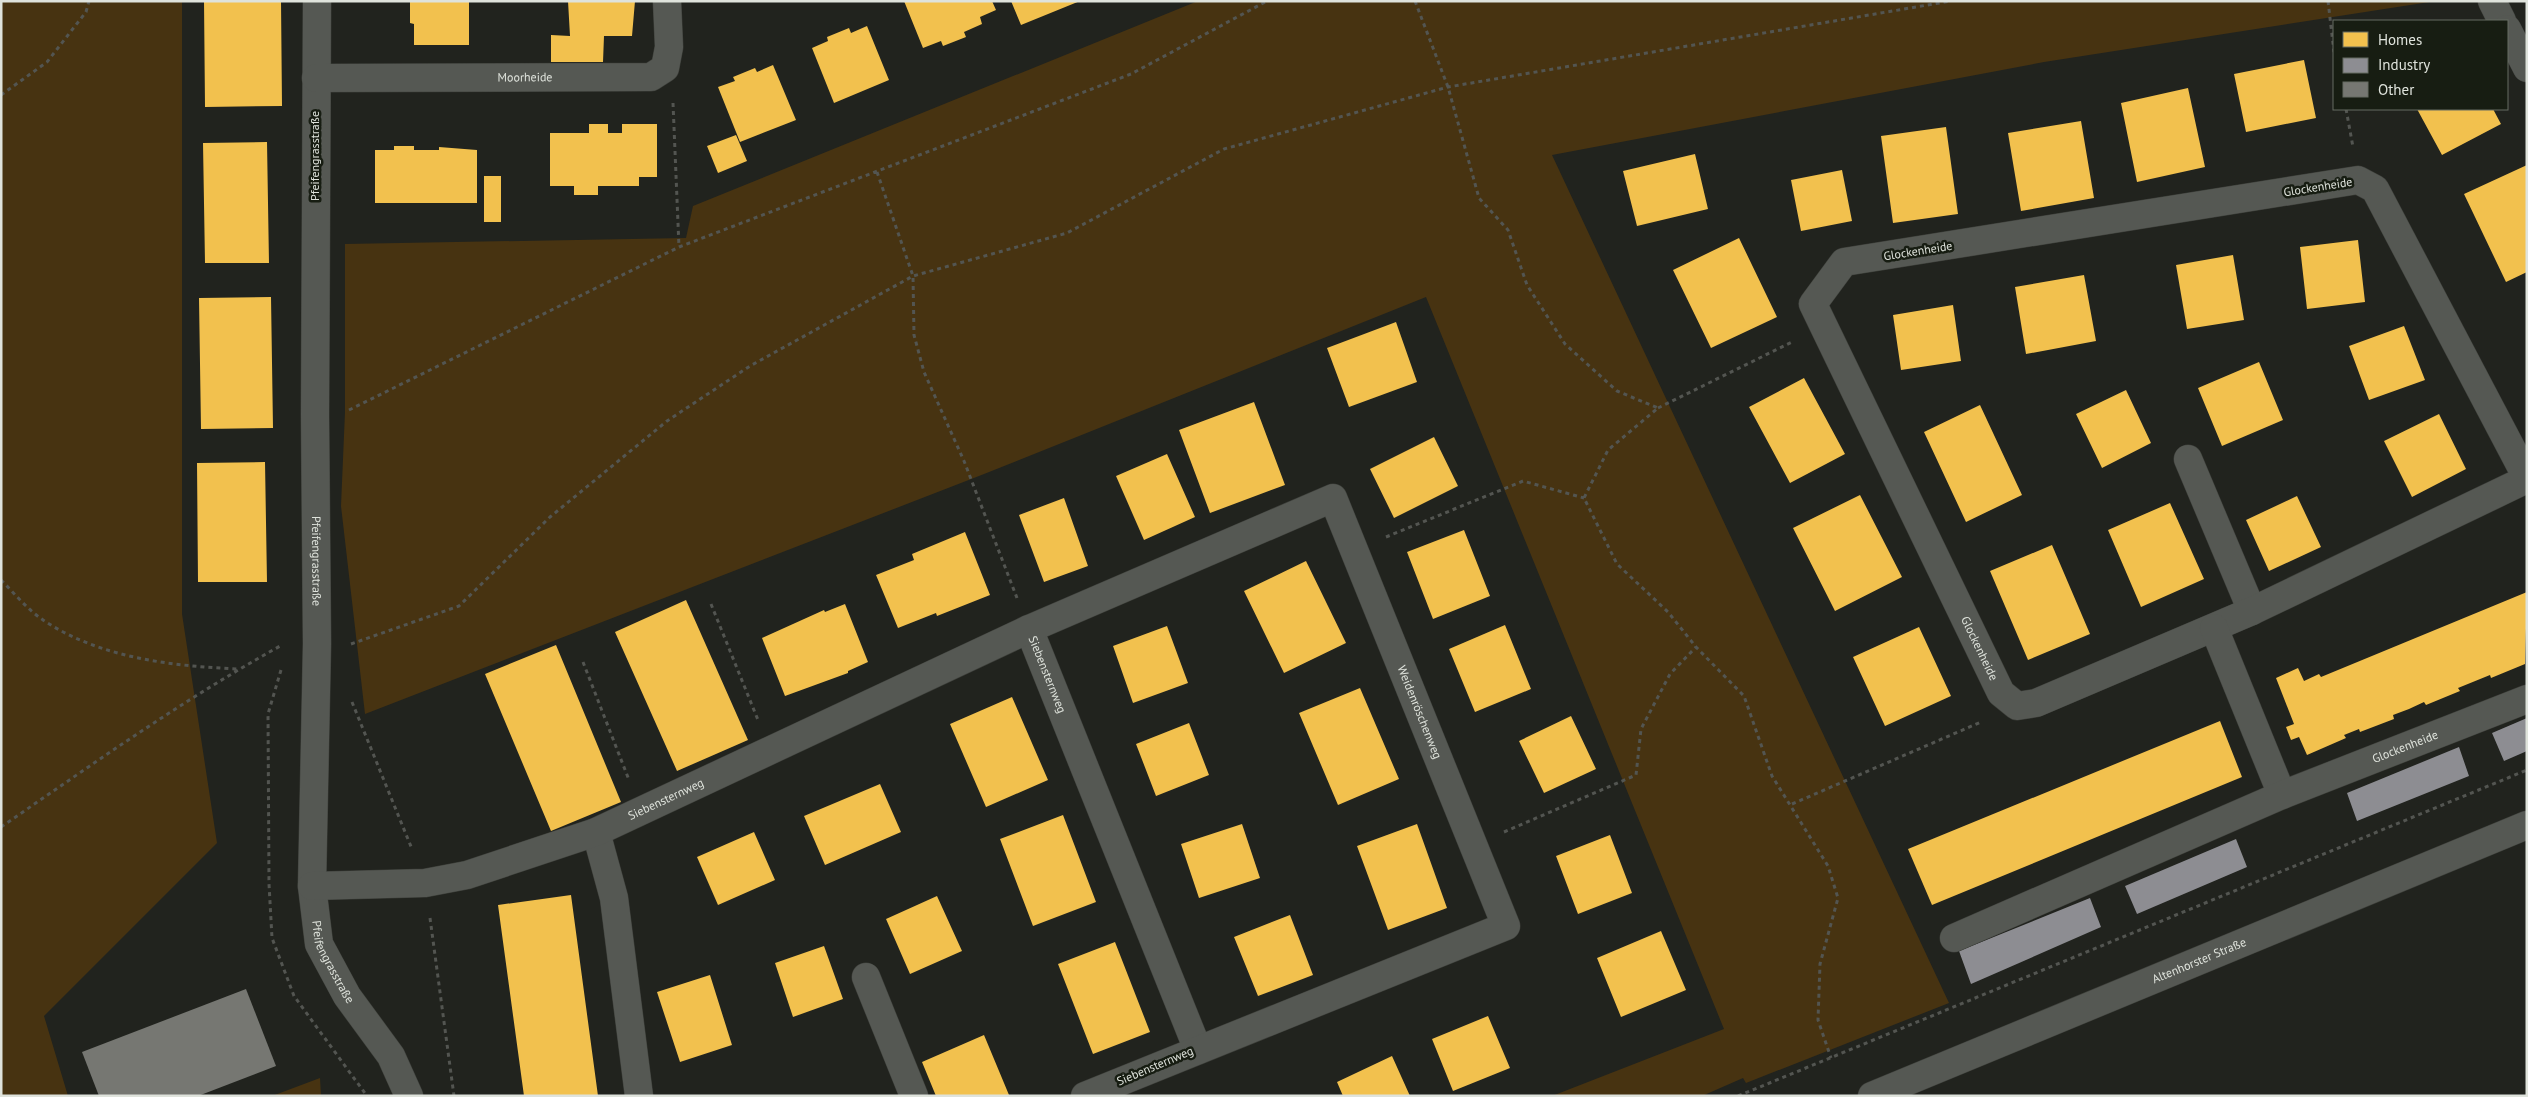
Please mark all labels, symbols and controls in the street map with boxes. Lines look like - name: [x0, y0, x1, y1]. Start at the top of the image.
- legend: [2333, 20, 2508, 110]
- text: Homes: [2378, 30, 2422, 49]
- text: Industry: [2378, 55, 2430, 74]
- street label: Moorheide: [497, 69, 552, 84]
- text: Other: [2378, 80, 2414, 99]
- street label: Pfeifengrasstraße: [307, 111, 322, 201]
- street label: Glockenheide: [2282, 174, 2353, 199]
- street label: Glockenheide: [1882, 238, 1953, 263]
- street label: Pfeifengrasstraße: [309, 516, 325, 606]
- street label: Glockenheide: [1958, 614, 2002, 683]
- street label: Siebensternweg: [1026, 634, 1070, 715]
- street label: Weidenröschenweg: [1394, 663, 1446, 761]
- street label: Glockenheide: [2370, 727, 2440, 766]
- street label: Siebensternweg: [626, 775, 706, 823]
- street label: Pfeifengrasstraße: [309, 920, 358, 1006]
- street label: Altenhorster Straße: [2150, 934, 2248, 986]
- street label: Siebensternweg: [1114, 1043, 1195, 1088]

